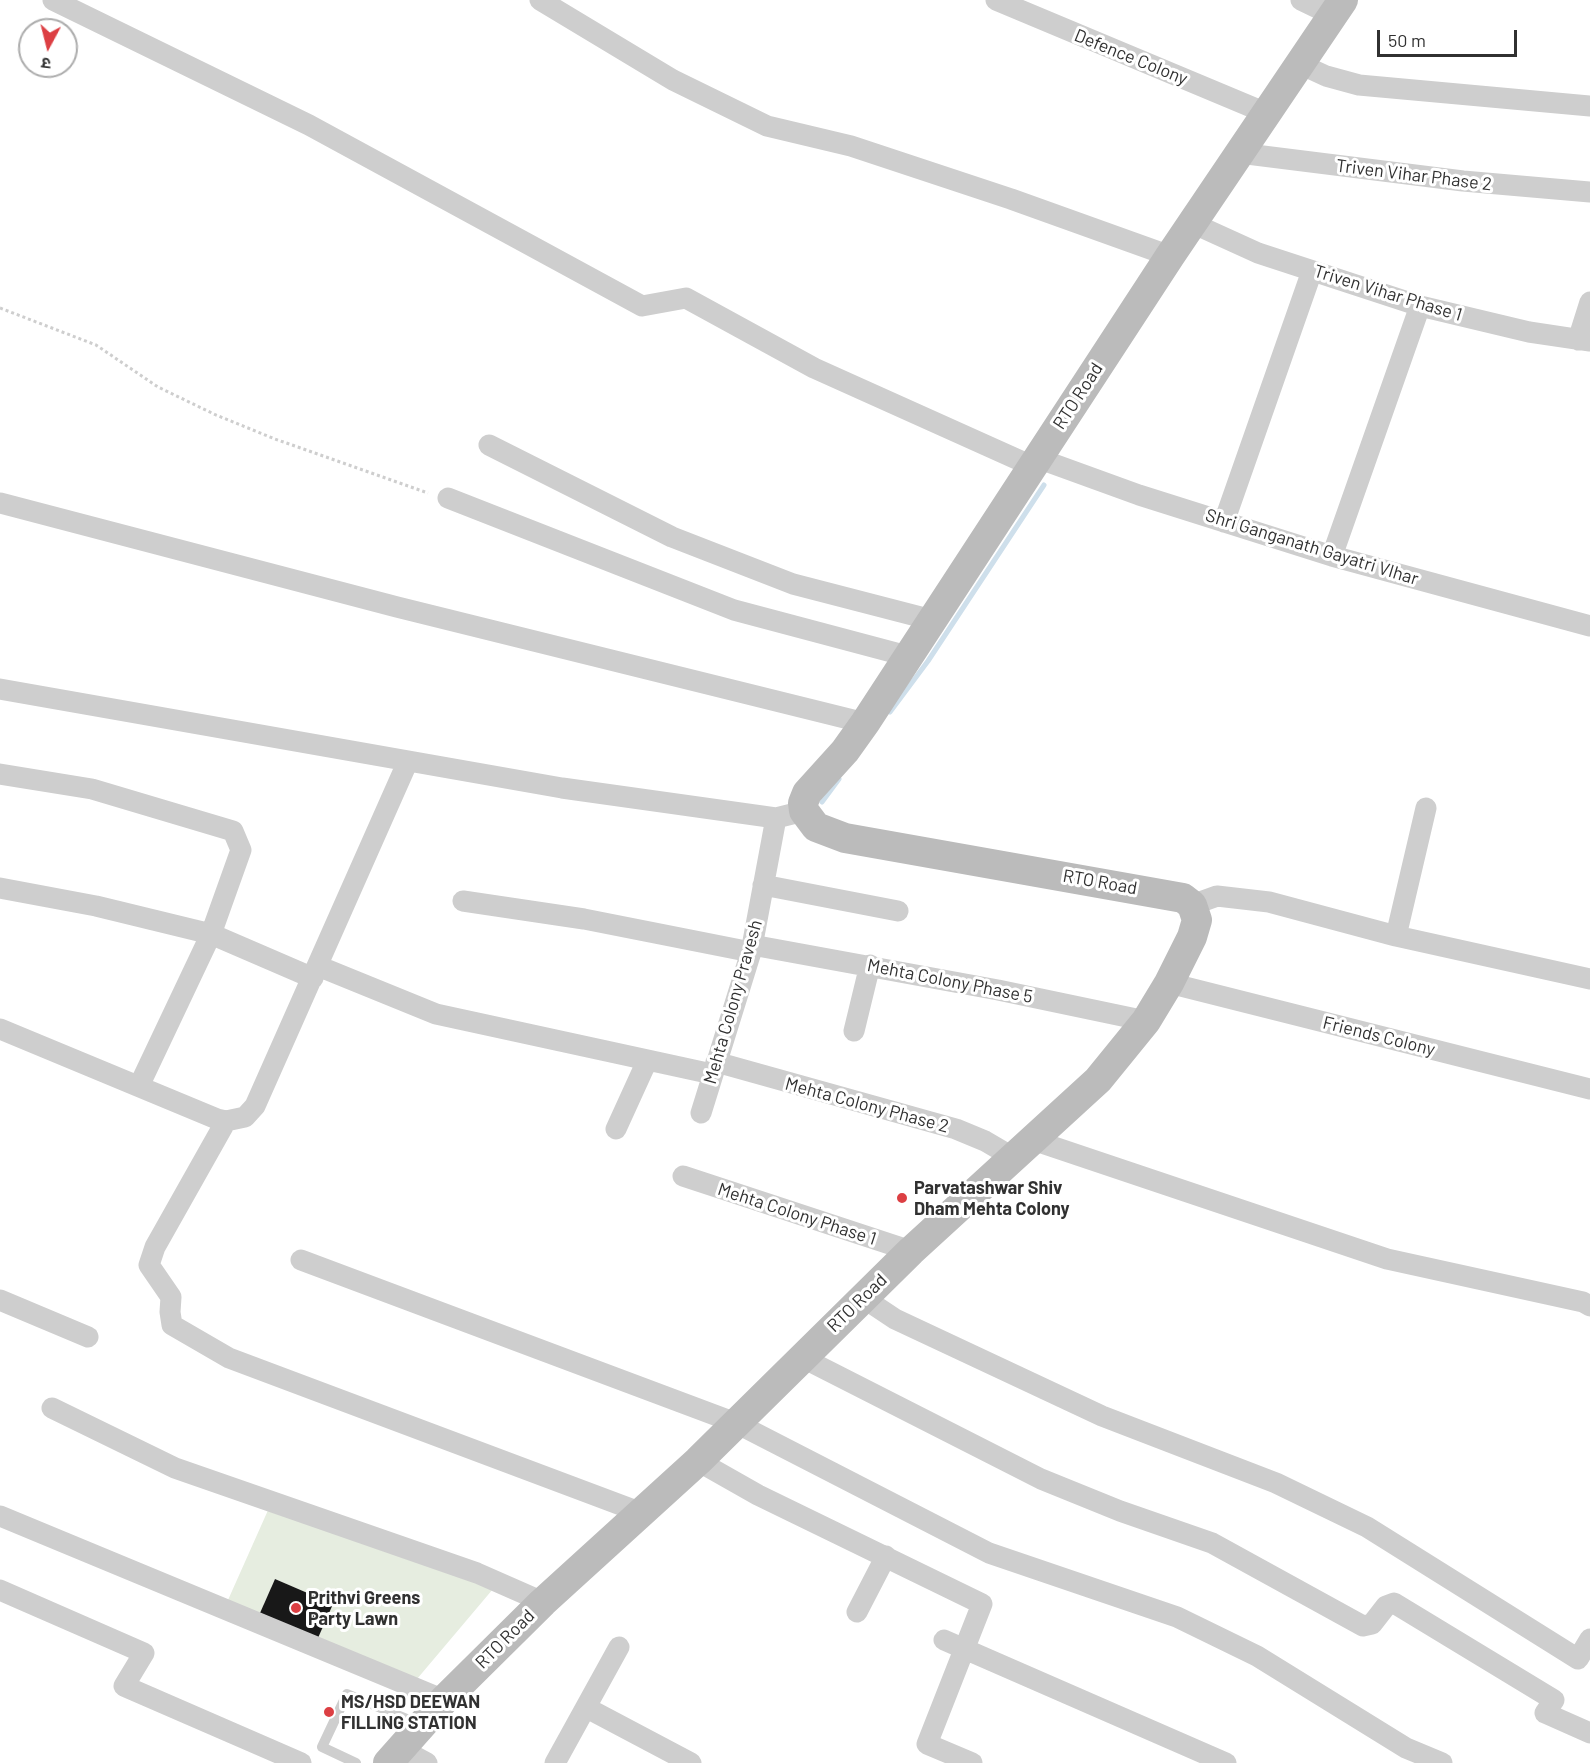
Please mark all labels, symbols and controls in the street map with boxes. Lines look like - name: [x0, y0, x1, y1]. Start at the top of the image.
- north arrow: [18, 18, 78, 78]
- scale bar: [1380, 18, 1520, 56]
- street label: Defence Colony: [1071, 24, 1191, 90]
- text: 50 m: [1388, 29, 1426, 51]
- text: उ: [40, 54, 52, 74]
- street label: Triven Vihar Phase 2: [1335, 155, 1493, 195]
- street label: Triven Vihar Phase 1: [1311, 260, 1465, 326]
- street label: RTO Road: [1049, 359, 1107, 433]
- street label: Shri Ganganath Gayatri VIhar: [1203, 504, 1421, 590]
- street label: RTO Road: [1061, 865, 1139, 899]
- street label: Mehta Colony Pravesh: [699, 917, 767, 1087]
- street label: Mehta Colony Phase 5: [865, 954, 1035, 1008]
- street label: Friends Colony: [1321, 1012, 1437, 1060]
- street label: Mehta Colony Phase 2: [783, 1073, 951, 1137]
- place label: Parvatashwar Shiv Dham Mehta Colony: [914, 1177, 1069, 1220]
- street label: Mehta Colony Phase 1: [715, 1178, 879, 1250]
- marker: Parvatashwar Shiv Dham Mehta Colony: [895, 1191, 909, 1205]
- street label: RTO Road: [823, 1269, 891, 1337]
- place label: Prithvi Greens Party Lawn: [308, 1587, 420, 1630]
- marker: Prithvi Greens Party Lawn: [289, 1601, 303, 1615]
- street label: RTO Road: [471, 1605, 539, 1673]
- place label: MS/HSD DEEWAN FILLING STATION: [341, 1691, 480, 1734]
- marker: MS/HSD DEEWAN FILLING STATION: [322, 1705, 336, 1719]

